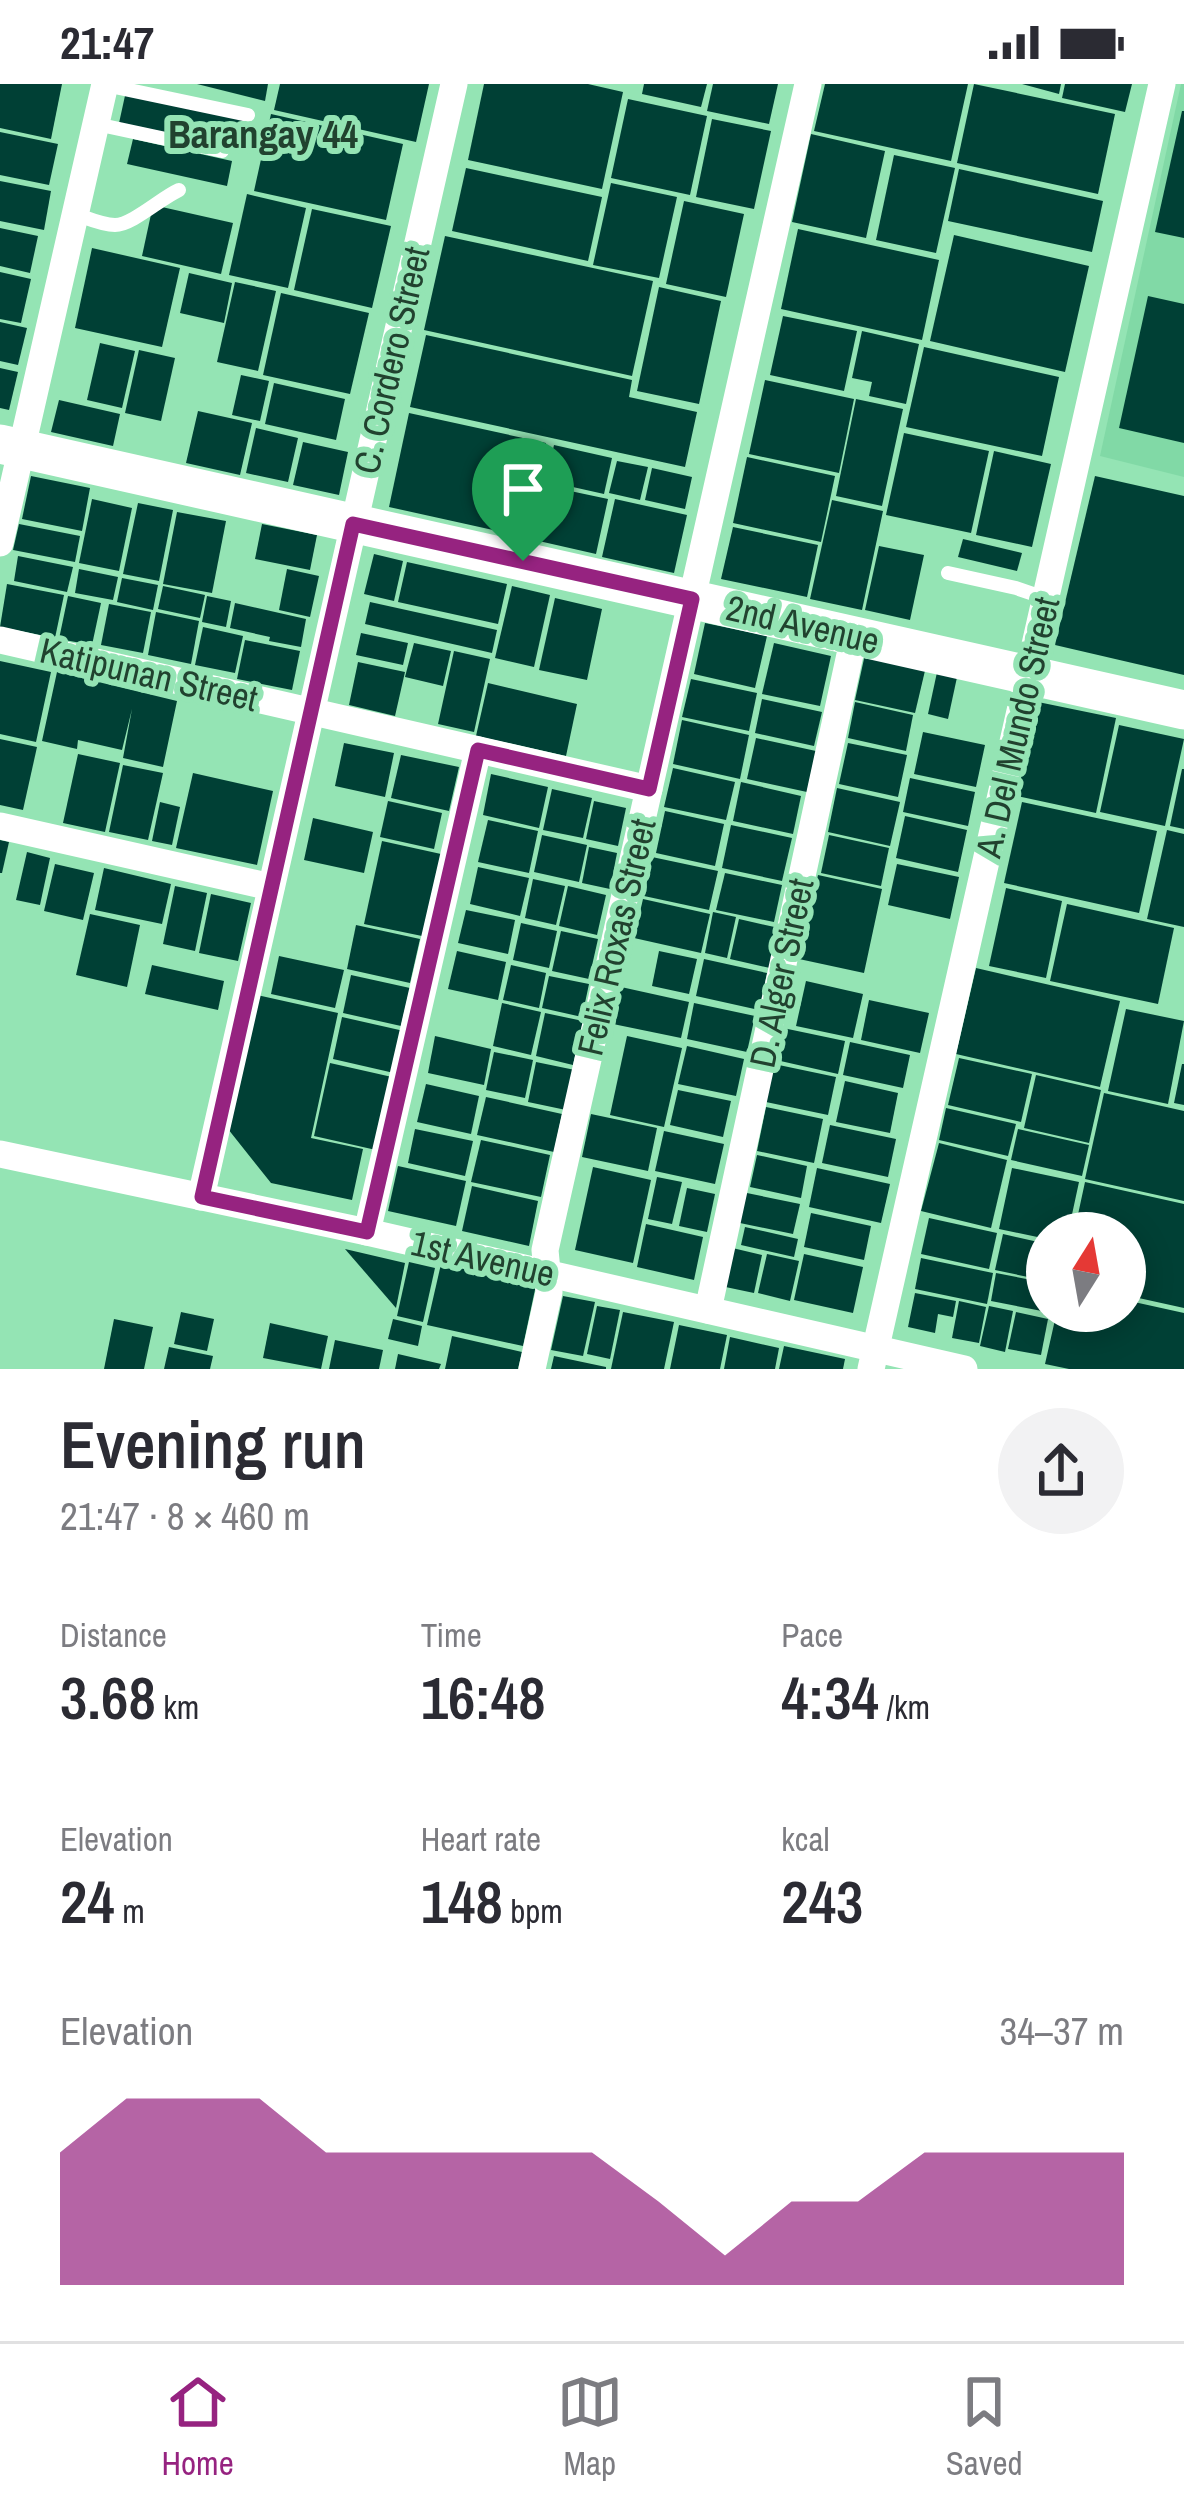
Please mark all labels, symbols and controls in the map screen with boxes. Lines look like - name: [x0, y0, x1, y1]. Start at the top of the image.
- text: 21:47: [60, 12, 154, 73]
- district label: Barangay 44: [168, 108, 358, 160]
- street label: C. Cordero Street: [342, 242, 440, 478]
- pin: [472, 438, 574, 561]
- icon: arrive: [490, 456, 556, 522]
- street label: 2nd Avenue: [722, 583, 884, 665]
- street label: A. Del Mundo Street: [963, 592, 1070, 863]
- street label: Katipunan Street: [36, 626, 262, 722]
- street label: Felix Roxas Street: [565, 814, 667, 1060]
- street label: D. Alger Street: [738, 874, 824, 1072]
- north arrow: [1026, 1212, 1146, 1332]
- map controls: [1026, 1212, 1146, 1332]
- street label: 1st Avenue: [407, 1218, 559, 1298]
- text: Evening run: [60, 1400, 366, 1489]
- button: share: [998, 1408, 1124, 1534]
- text: 21:47 · 8 × 460 m: [60, 1490, 310, 1542]
- text: Distance: [60, 1613, 167, 1657]
- text: Time: [421, 1613, 482, 1657]
- text: Pace: [781, 1613, 843, 1657]
- text: 3.68: [60, 1657, 156, 1738]
- text: 16:48: [421, 1657, 546, 1738]
- text: 4:34: [781, 1657, 879, 1738]
- text: km: [156, 1685, 199, 1729]
- text: /km: [879, 1685, 930, 1729]
- text: Elevation: [60, 1817, 173, 1861]
- text: Heart rate: [421, 1817, 541, 1861]
- text: kcal: [781, 1817, 829, 1861]
- text: 24: [60, 1861, 115, 1942]
- text: 148: [421, 1861, 503, 1942]
- text: 243: [781, 1861, 863, 1942]
- text: m: [115, 1889, 145, 1933]
- text: bpm: [503, 1889, 563, 1933]
- text: Elevation: [60, 2005, 193, 2057]
- text: 34–37 m: [1000, 2005, 1124, 2057]
- tab: Home: [162, 2369, 234, 2485]
- tab: Map: [557, 2369, 623, 2485]
- tab: Saved: [946, 2369, 1022, 2485]

